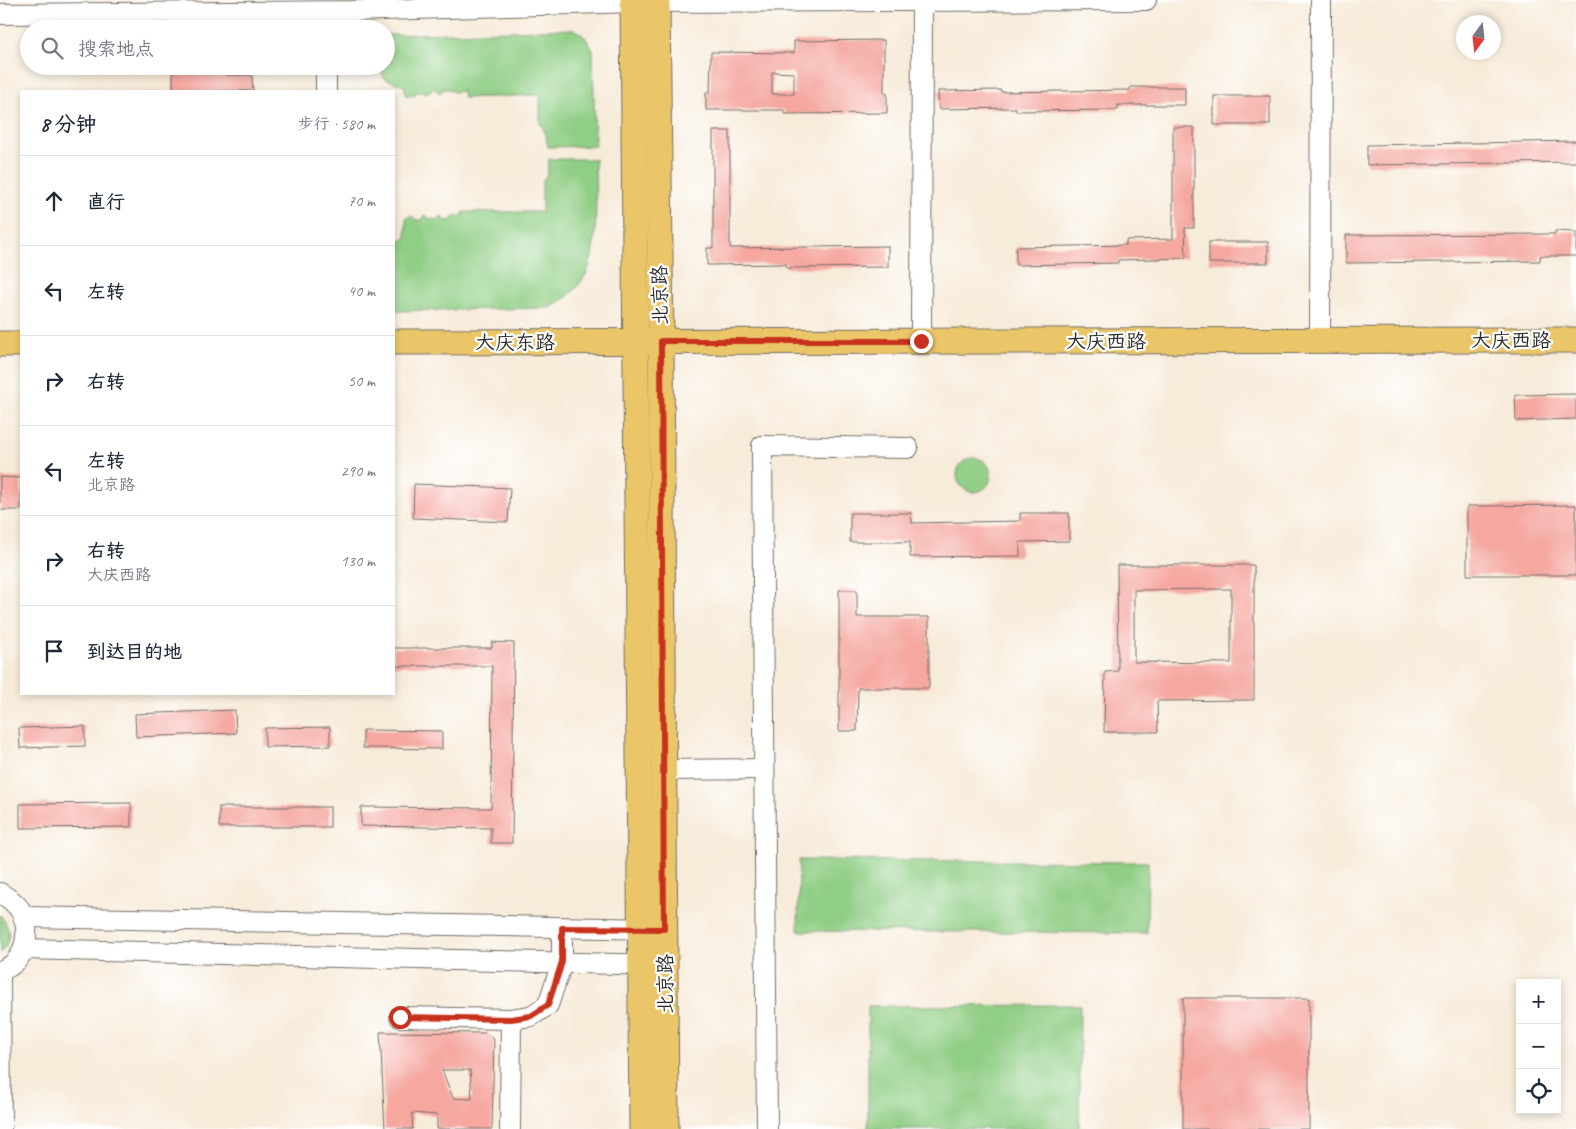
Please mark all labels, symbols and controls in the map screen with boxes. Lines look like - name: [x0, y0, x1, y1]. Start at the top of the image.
- north arrow: [1456, 15, 1501, 60]
- search box: [20, 20, 395, 75]
- icon: search: [38, 34, 66, 62]
- text: 搜索地点: [78, 37, 154, 61]
- text: 8 分钟: [40, 111, 97, 137]
- text: 步行 · 580 m: [298, 114, 375, 134]
- icon: ahead: [40, 187, 68, 215]
- text: 直行: [87, 190, 125, 214]
- text: 70 m: [348, 191, 375, 211]
- street label: 北京路: [647, 264, 673, 325]
- icon: left: [40, 277, 68, 305]
- text: 左转: [87, 280, 125, 304]
- text: 40 m: [348, 281, 375, 301]
- street label: 大庆西路: [1471, 328, 1552, 353]
- street label: 大庆西路: [1066, 329, 1147, 354]
- street label: 大庆东路: [475, 330, 556, 355]
- route end: [910, 330, 933, 353]
- icon: right: [40, 367, 68, 395]
- text: 右转: [87, 370, 125, 394]
- text: 50 m: [348, 371, 375, 391]
- text: 左转: [87, 449, 125, 473]
- icon: left: [40, 457, 68, 485]
- text: 290 m: [341, 461, 375, 481]
- text: 北京路: [87, 475, 135, 495]
- text: 右转: [87, 539, 125, 563]
- icon: right: [40, 547, 68, 575]
- text: 130 m: [341, 551, 375, 571]
- text: 大庆西路: [87, 565, 151, 585]
- icon: arrive: [40, 637, 68, 665]
- text: 到达目的地: [87, 640, 182, 664]
- street label: 北京路: [653, 953, 678, 1014]
- map controls: [1516, 979, 1561, 1114]
- button: +: [1516, 979, 1561, 1024]
- route start: [389, 1006, 412, 1029]
- button: −: [1516, 1024, 1561, 1069]
- button: locate: [1516, 1069, 1561, 1114]

